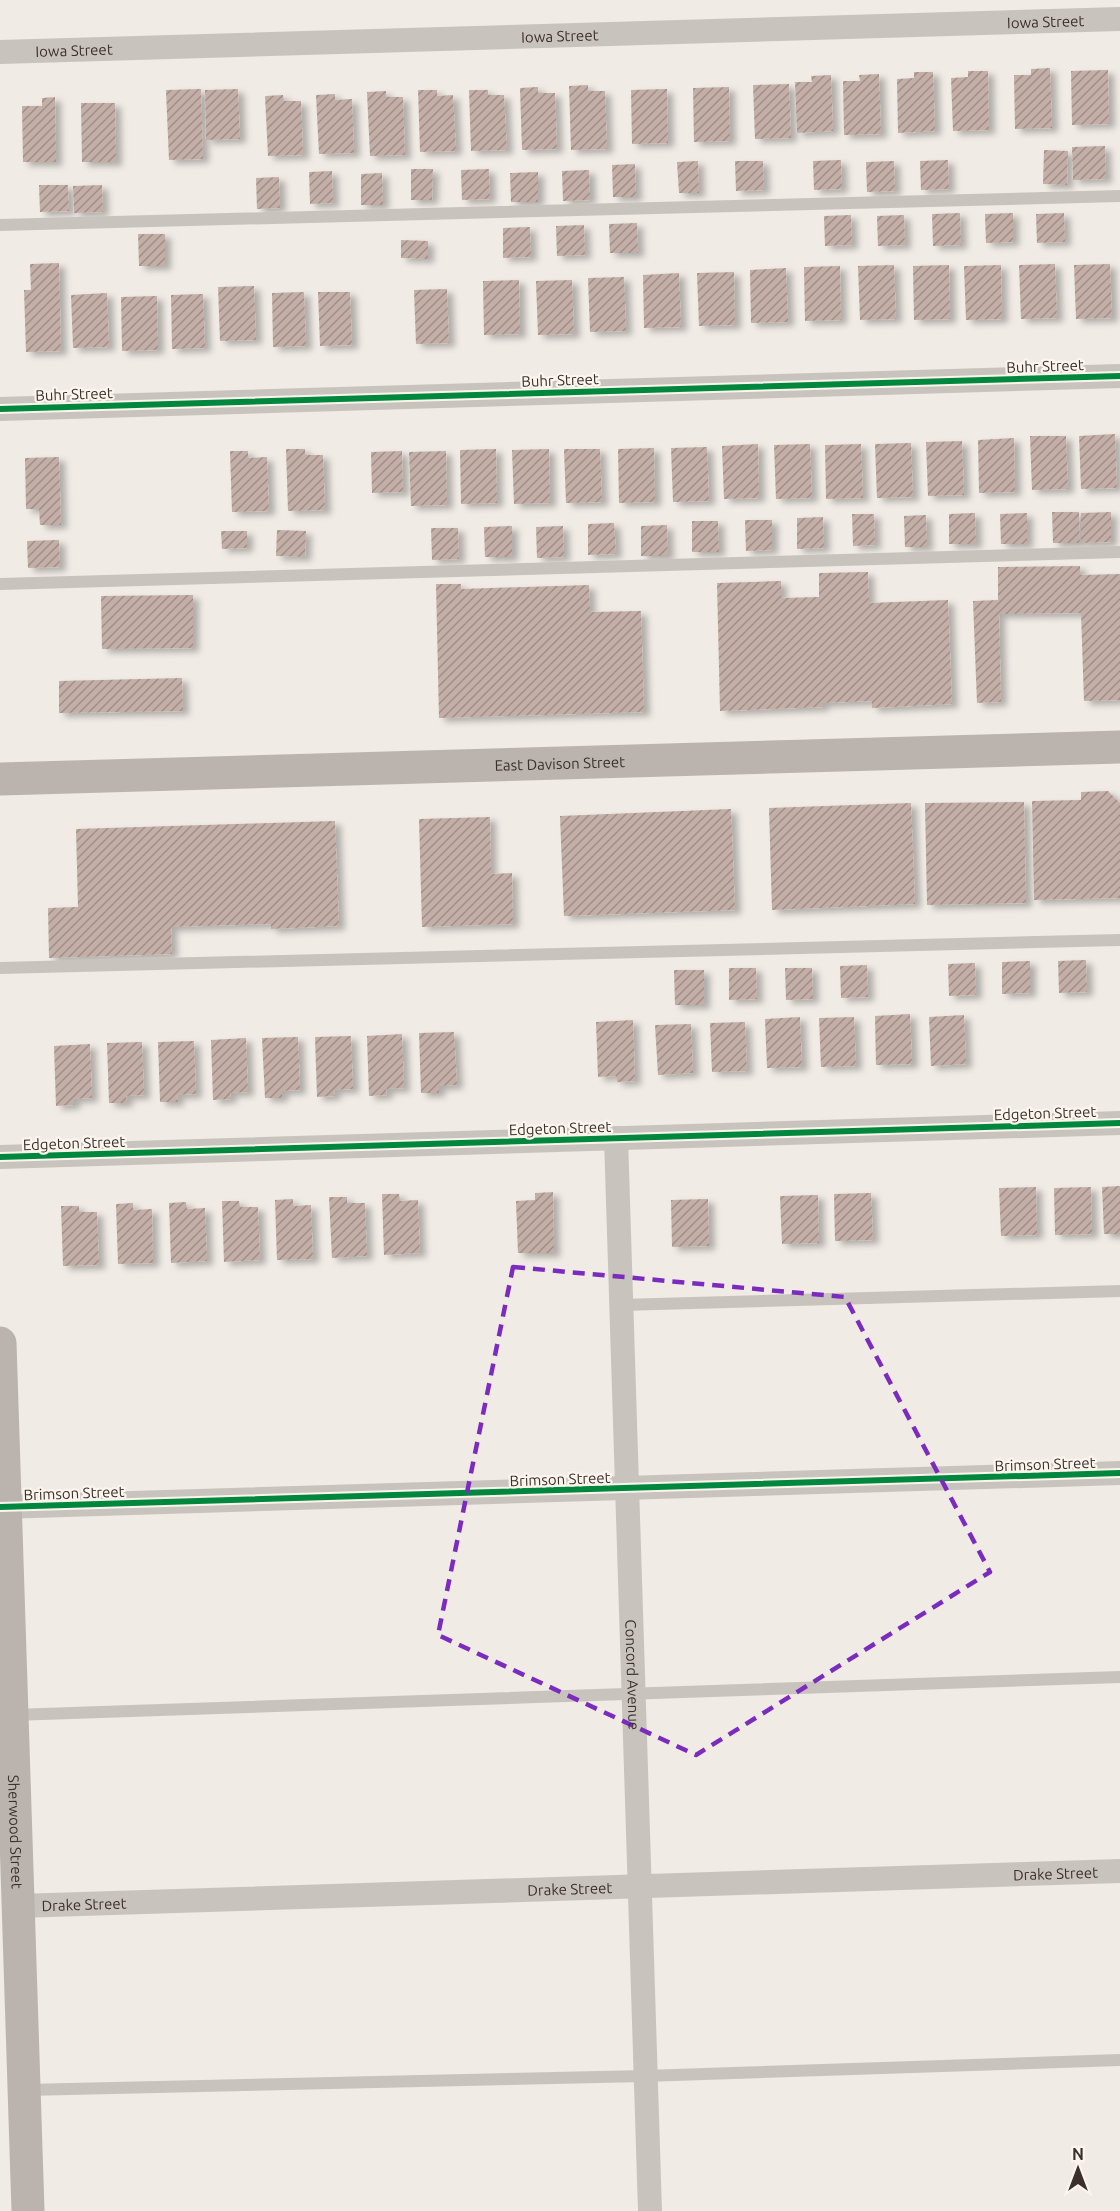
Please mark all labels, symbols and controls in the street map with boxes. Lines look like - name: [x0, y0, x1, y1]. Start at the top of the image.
- street label: Iowa Street: [1007, 12, 1085, 31]
- street label: Iowa Street: [521, 26, 599, 45]
- street label: Iowa Street: [35, 40, 113, 59]
- street label: Buhr Street: [1006, 356, 1084, 376]
- street label: Buhr Street: [521, 370, 599, 390]
- street label: Buhr Street: [35, 384, 113, 404]
- street label: East Davison Street: [494, 753, 625, 773]
- street label: Edgeton Street: [993, 1103, 1097, 1123]
- street label: Edgeton Street: [508, 1118, 612, 1138]
- street label: Edgeton Street: [22, 1133, 126, 1153]
- street label: Brimson Street: [994, 1454, 1096, 1474]
- street label: Brimson Street: [509, 1469, 611, 1489]
- street label: Brimson Street: [23, 1483, 125, 1503]
- street label: Concord Avenue: [623, 1619, 643, 1730]
- street label: Sherwood Street: [5, 1774, 26, 1889]
- street label: Drake Street: [1013, 1863, 1098, 1883]
- street label: Drake Street: [527, 1879, 613, 1898]
- street label: Drake Street: [41, 1894, 127, 1914]
- north arrow: [1048, 2139, 1108, 2199]
- text: N: [1072, 2145, 1084, 2163]

